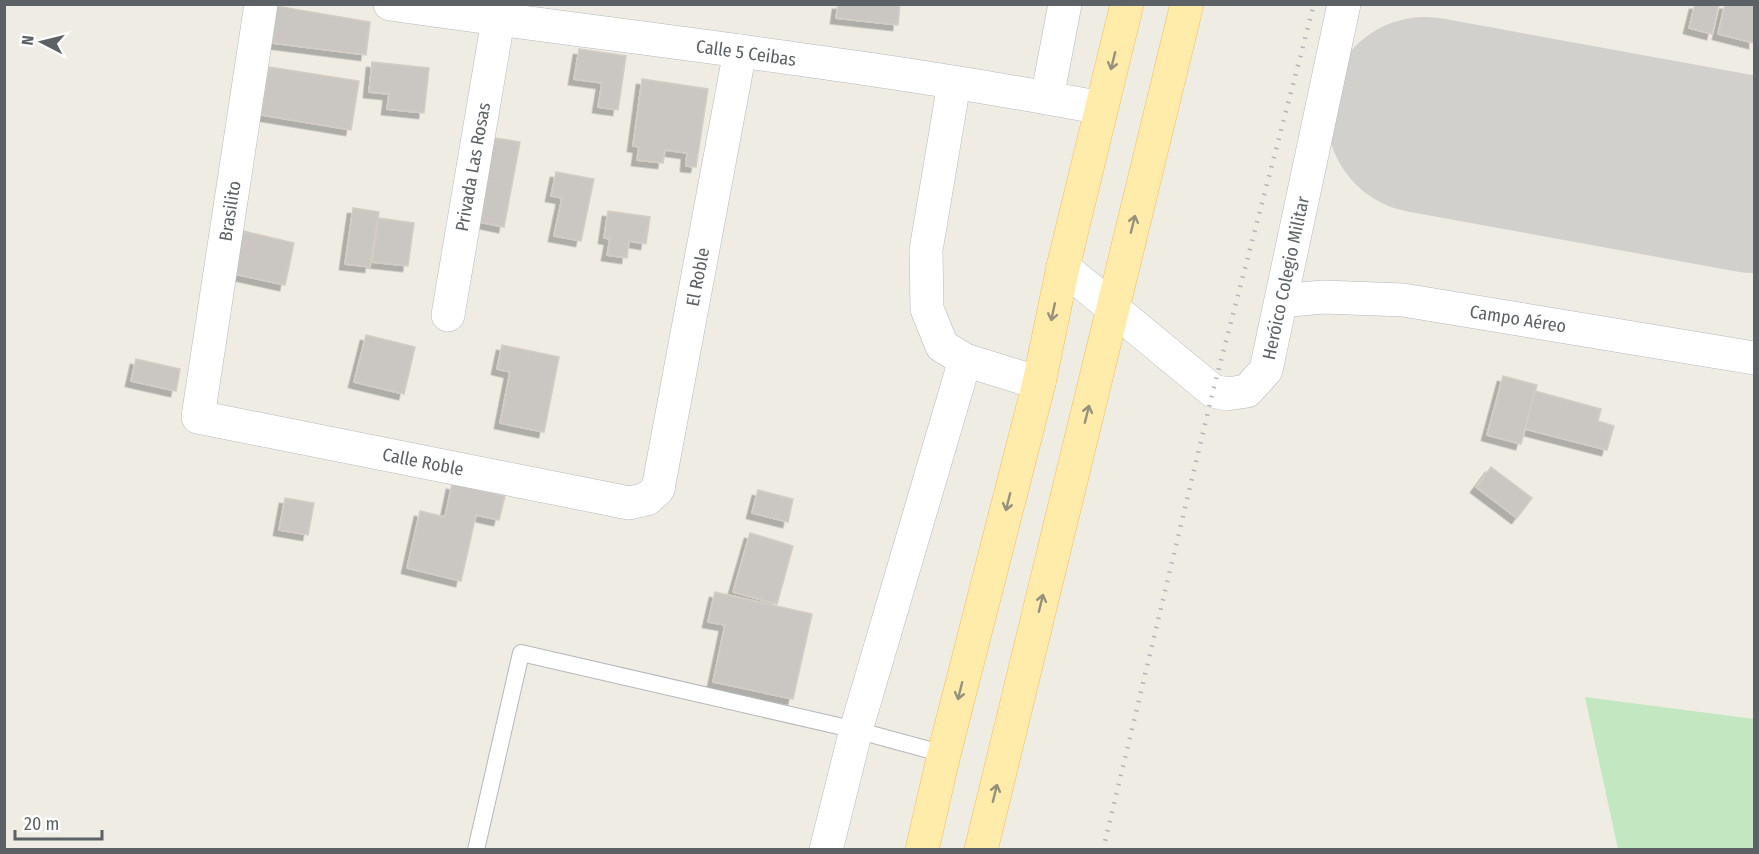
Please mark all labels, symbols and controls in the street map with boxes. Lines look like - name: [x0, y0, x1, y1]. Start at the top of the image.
- north arrow: [12, 12, 72, 72]
- text: N: [18, 34, 38, 46]
- street label: Calle 5 Ceibas: [695, 35, 798, 71]
- one-way arrow: [1106, 51, 1118, 70]
- street label: Privada Las Rosas: [451, 101, 495, 233]
- street label: Brasilito: [214, 179, 246, 243]
- street label: Heróico Colegio Militar: [1258, 194, 1314, 362]
- one-way arrow: [1128, 215, 1140, 234]
- street label: El Roble: [682, 246, 714, 308]
- street label: Campo Aéreo: [1468, 301, 1568, 337]
- one-way arrow: [1047, 303, 1059, 322]
- one-way arrow: [1082, 405, 1094, 424]
- street label: Calle Roble: [381, 443, 466, 481]
- one-way arrow: [1002, 492, 1014, 511]
- one-way arrow: [1036, 594, 1048, 613]
- one-way arrow: [954, 681, 965, 700]
- one-way arrow: [989, 783, 1001, 802]
- scale bar: [15, 803, 102, 841]
- text: 20 m: [24, 813, 59, 835]

